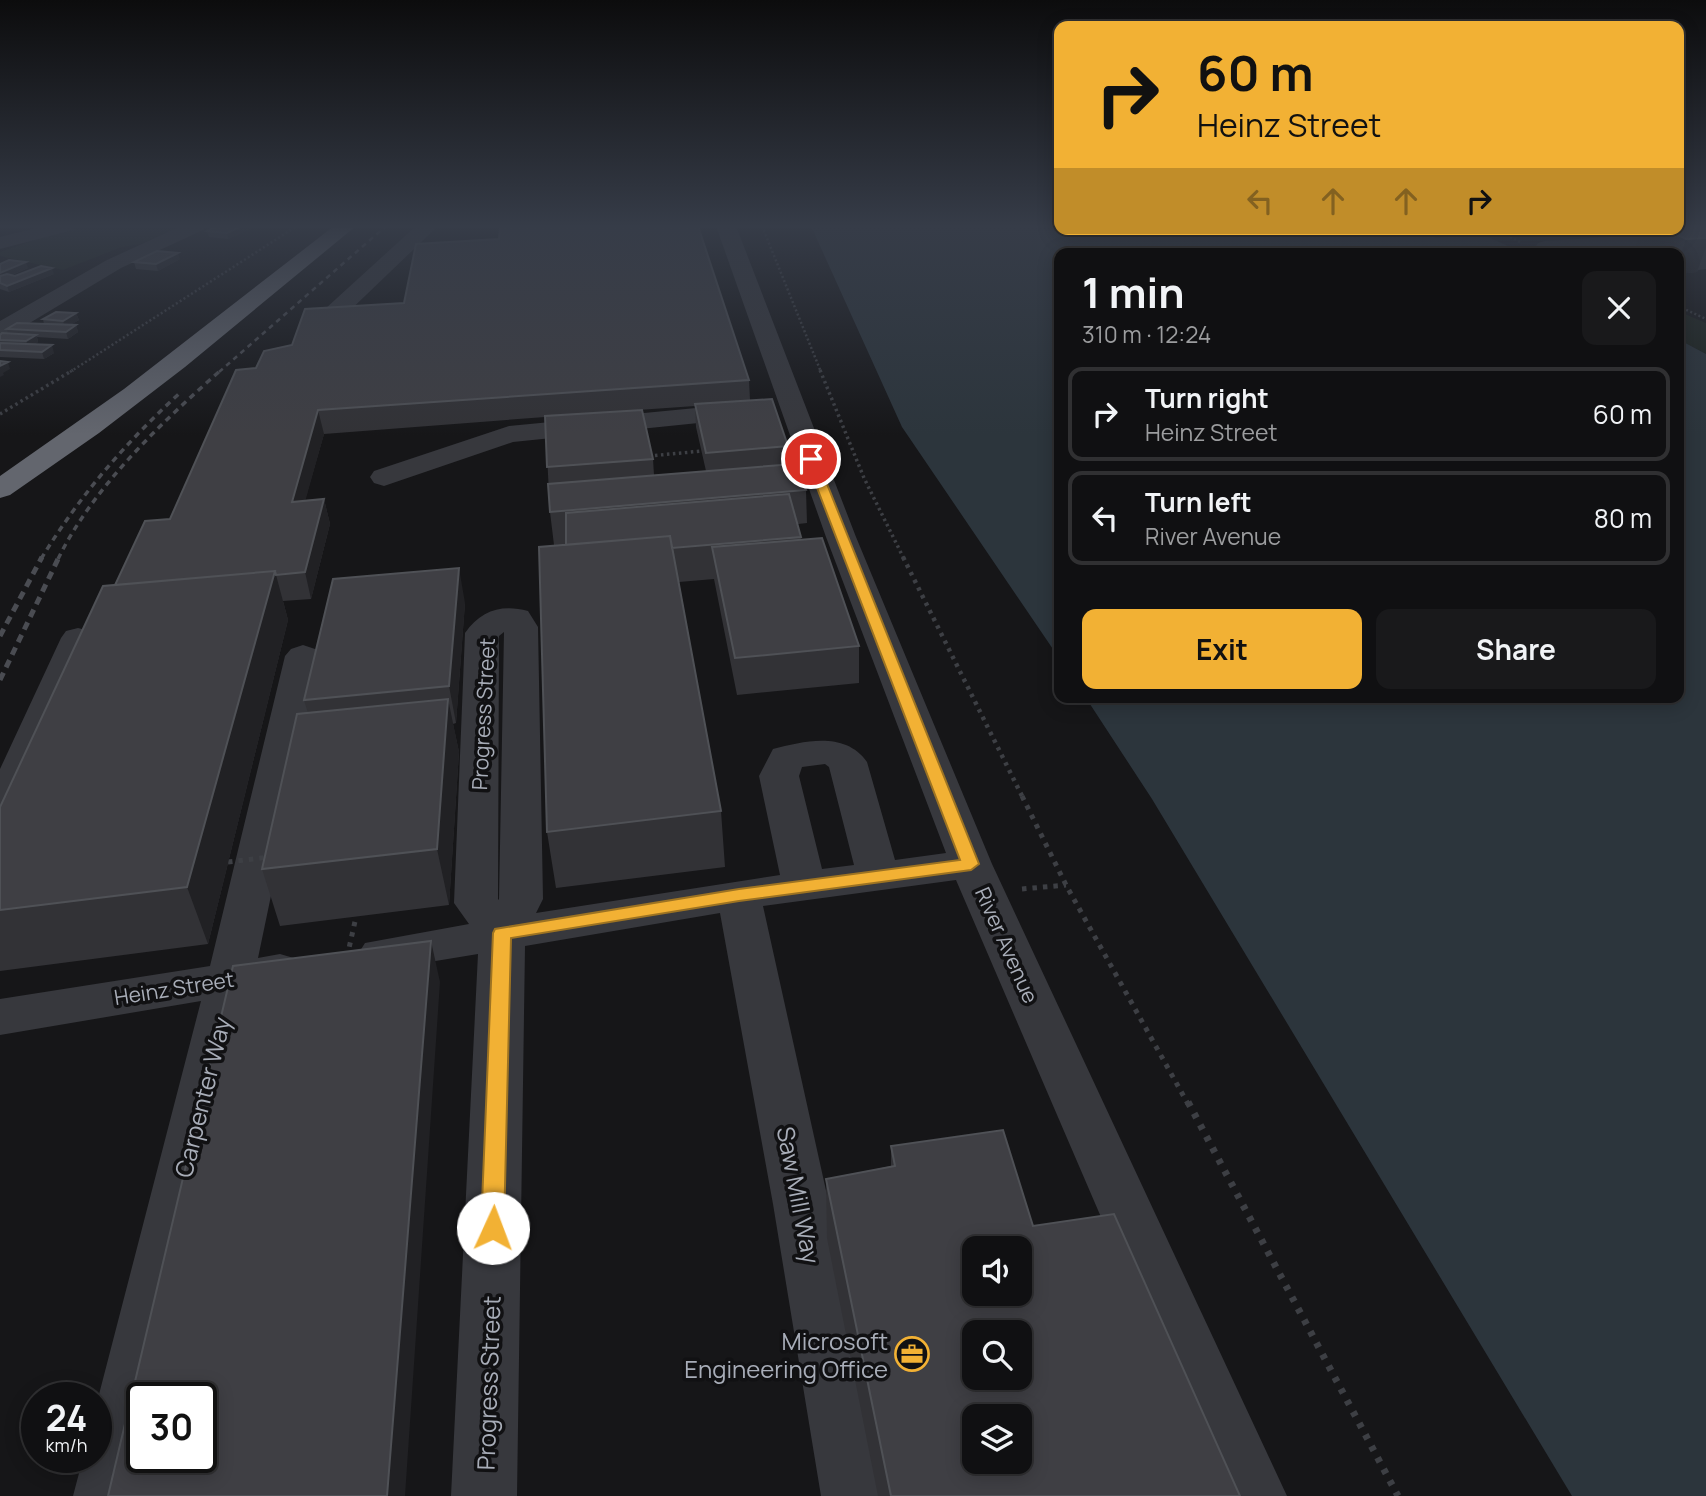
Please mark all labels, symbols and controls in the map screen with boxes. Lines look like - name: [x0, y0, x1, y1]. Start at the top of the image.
- text: 60 m: [1197, 39, 1314, 106]
- icon: right: [1082, 49, 1173, 140]
- text: Heinz Street: [1197, 103, 1381, 147]
- icon: left: [1241, 182, 1279, 220]
- icon: ahead: [1314, 182, 1352, 220]
- icon: ahead: [1387, 182, 1425, 220]
- icon: right: [1460, 182, 1498, 220]
- text: 1 min: [1082, 263, 1185, 321]
- button: close: [1582, 271, 1656, 345]
- text: 310 m · 12:24: [1082, 318, 1211, 350]
- text: Turn right: [1145, 380, 1269, 416]
- icon: right: [1086, 395, 1124, 433]
- text: 60 m: [1593, 396, 1652, 432]
- text: Heinz Street: [1145, 416, 1278, 448]
- pin: [781, 429, 841, 489]
- icon: arrive: [792, 440, 830, 478]
- text: Turn left: [1145, 484, 1252, 520]
- icon: left: [1086, 499, 1124, 537]
- text: 80 m: [1594, 500, 1652, 536]
- text: River Avenue: [1145, 520, 1281, 552]
- button: Exit: [1082, 609, 1362, 689]
- button: Share: [1376, 609, 1656, 689]
- street label: Progress Street: [465, 637, 501, 791]
- street label: River Avenue: [969, 883, 1045, 1007]
- street label: Heinz Street: [112, 965, 236, 1011]
- street label: Carpenter Way: [166, 1013, 238, 1181]
- street label: Saw Mill Way: [770, 1123, 829, 1267]
- position arrow: [456, 1191, 530, 1265]
- map controls: [962, 1236, 1032, 1474]
- button: sound: [962, 1236, 1032, 1306]
- street label: Progress Street: [468, 1295, 508, 1471]
- button: search: [962, 1320, 1032, 1390]
- place label: Microsoft Engineering Office: [684, 1324, 888, 1385]
- office icon: Microsoft Engineering Office: [893, 1335, 931, 1373]
- speed limit sign: 30: [126, 1382, 217, 1473]
- text: 24: [46, 1394, 87, 1442]
- button: layers: [962, 1404, 1032, 1474]
- text: km/h: [46, 1433, 87, 1457]

